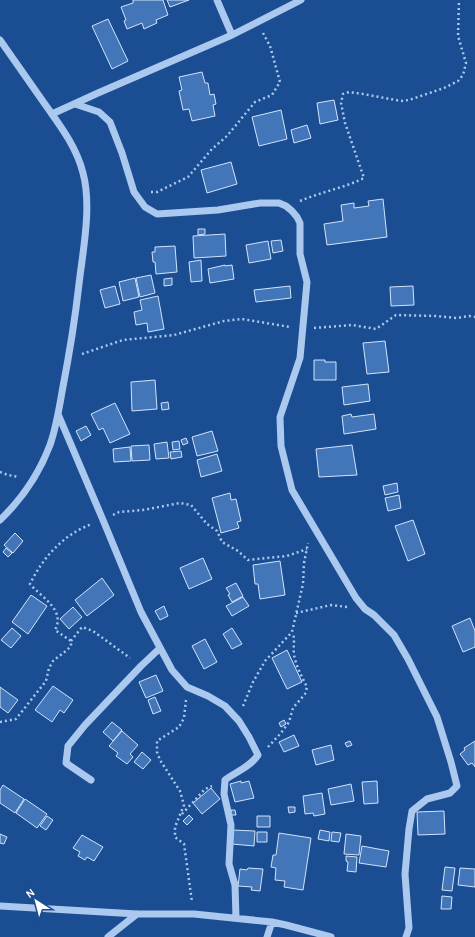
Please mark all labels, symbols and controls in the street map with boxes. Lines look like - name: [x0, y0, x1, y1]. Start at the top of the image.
- north arrow: [16, 881, 56, 921]
- text: N: [23, 886, 37, 901]

